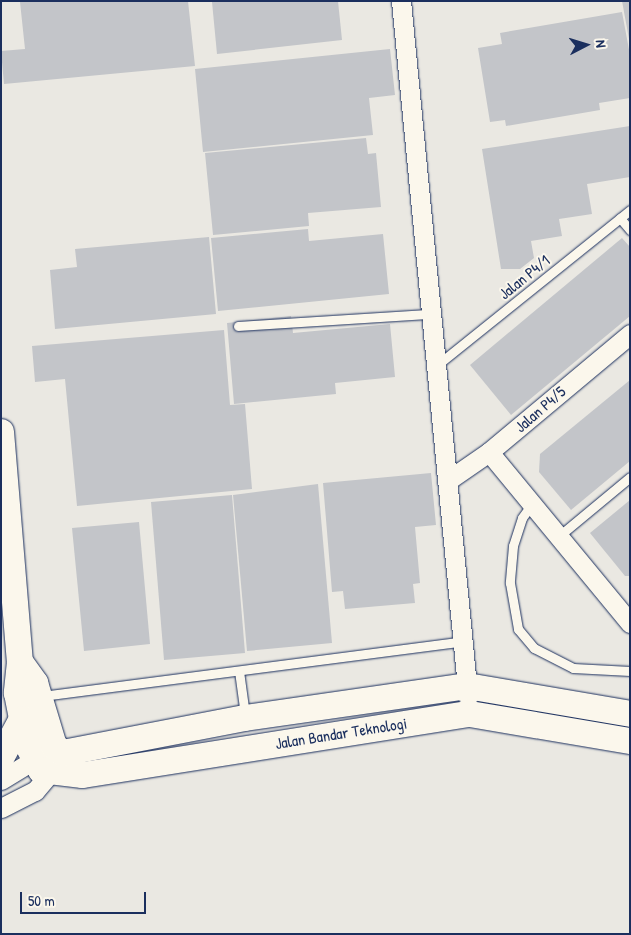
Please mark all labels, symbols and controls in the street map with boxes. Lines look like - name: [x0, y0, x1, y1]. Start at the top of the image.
- north arrow: [561, 20, 611, 70]
- text: N: [592, 39, 611, 48]
- street label: Jalan P4/1: [495, 251, 553, 303]
- street label: Jalan P4/5: [511, 382, 569, 436]
- street label: Jalan Bandar Teknologi: [274, 713, 408, 753]
- scale bar: [22, 882, 149, 914]
- text: 50 m: [28, 890, 55, 911]

